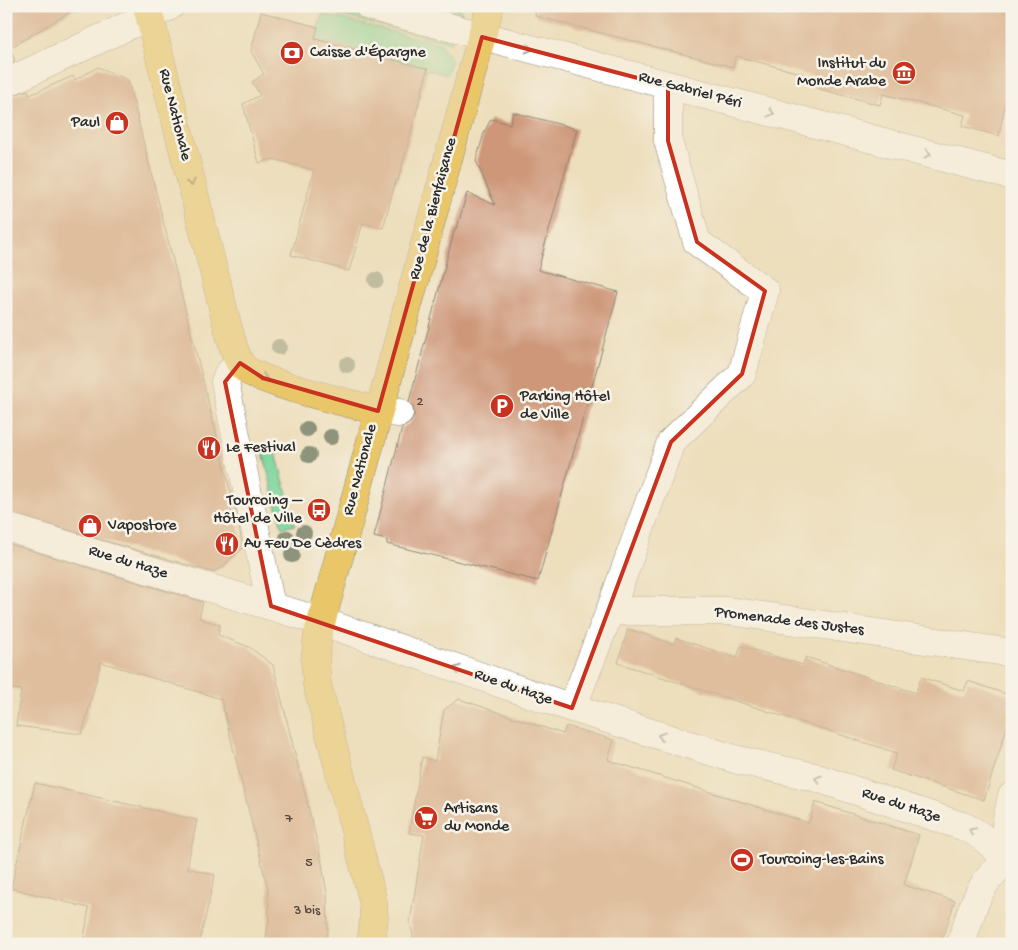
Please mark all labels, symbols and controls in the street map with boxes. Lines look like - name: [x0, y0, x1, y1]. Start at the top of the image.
- bank icon: Caisse d'Épargne: [279, 40, 305, 66]
- one-way arrow: [524, 43, 533, 54]
- place label: Caisse d'Épargne: [310, 44, 426, 63]
- place label: Institut du Monde Arabe: [797, 55, 887, 92]
- museum icon: Institut du Monde Arabe: [891, 60, 917, 86]
- street label: Rue Nationale: [153, 67, 195, 164]
- street label: Rue Gabriel Péri: [636, 68, 744, 114]
- one-way arrow: [766, 107, 774, 117]
- shop icon: Paul: [104, 110, 130, 136]
- place label: Paul: [70, 114, 100, 133]
- street label: Rue de la Bienfaisance: [406, 135, 462, 282]
- one-way arrow: [923, 148, 932, 159]
- one-way arrow: [185, 178, 196, 187]
- one-way arrow: [259, 372, 267, 382]
- place label: Parking Hôtel de Ville: [519, 388, 610, 425]
- parking icon: Parking Hôtel de Ville: [489, 393, 515, 419]
- house number: 2: [417, 394, 424, 411]
- street label: Rue Nationale: [340, 422, 383, 518]
- restaurant icon: Le Festival: [196, 435, 222, 461]
- place label: Le Festival: [226, 439, 296, 458]
- place label: Tourcoing – Hôtel de Ville: [213, 492, 303, 529]
- bus stop icon: Tourcoing – Hôtel de Ville: [306, 497, 332, 523]
- shop icon: Vapostore: [77, 513, 103, 539]
- place label: Vapostore: [107, 517, 177, 536]
- restaurant icon: Au Feu De Cèdres: [214, 531, 240, 557]
- place label: Au Feu De Cèdres: [244, 535, 362, 554]
- street label: Rue du Haze: [86, 542, 171, 584]
- street label: Promenade des Justes: [712, 603, 866, 641]
- one-way arrow: [453, 665, 462, 675]
- street label: Rue du Haze: [471, 666, 556, 711]
- one-way arrow: [658, 732, 666, 742]
- one-way arrow: [814, 774, 822, 784]
- street label: Rue du Haze: [859, 784, 944, 828]
- place label: Artisans du Monde: [444, 800, 510, 837]
- supermarket icon: Artisans du Monde: [413, 805, 439, 831]
- house number: 7: [284, 811, 293, 828]
- one-way arrow: [968, 827, 977, 837]
- sports icon: Tourcoing-les-Bains: [729, 847, 755, 873]
- place label: Tourcoing-les-Bains: [759, 851, 884, 870]
- house number: 5: [305, 855, 313, 872]
- house number: 3 bis: [293, 903, 321, 920]

